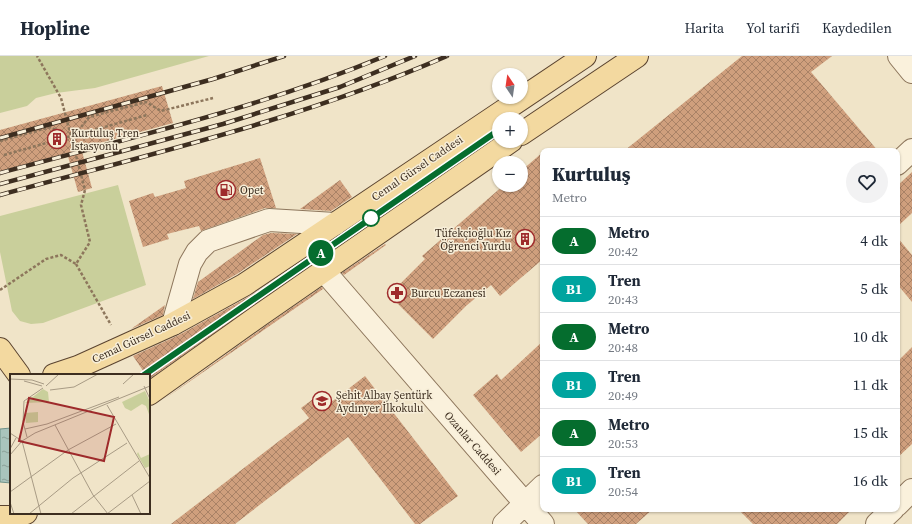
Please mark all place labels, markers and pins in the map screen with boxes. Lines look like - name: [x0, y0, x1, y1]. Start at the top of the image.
- place label: Kurtuluş Tren İstasyonu: [71, 126, 140, 154]
- building icon: Kurtuluş Tren İstasyonu: [46, 128, 68, 150]
- fuel station icon: Opet: [215, 179, 237, 201]
- place label: Opet: [240, 183, 264, 198]
- unlabelled marker: [362, 209, 380, 227]
- place label: Tüfekçioğlu Kız Öğrenci Yurdu: [435, 226, 512, 254]
- building icon: Tüfekçioğlu Kız Öğrenci Yurdu: [514, 228, 536, 250]
- pharmacy icon: Burcu Eczanesi: [386, 282, 408, 304]
- place label: Burcu Eczanesi: [411, 286, 486, 301]
- place label: Şehit Albay Şentürk Aydınyer İlkokulu: [336, 388, 433, 416]
- school or university icon: Şehit Albay Şentürk Aydınyer İlkokulu: [311, 390, 333, 412]

